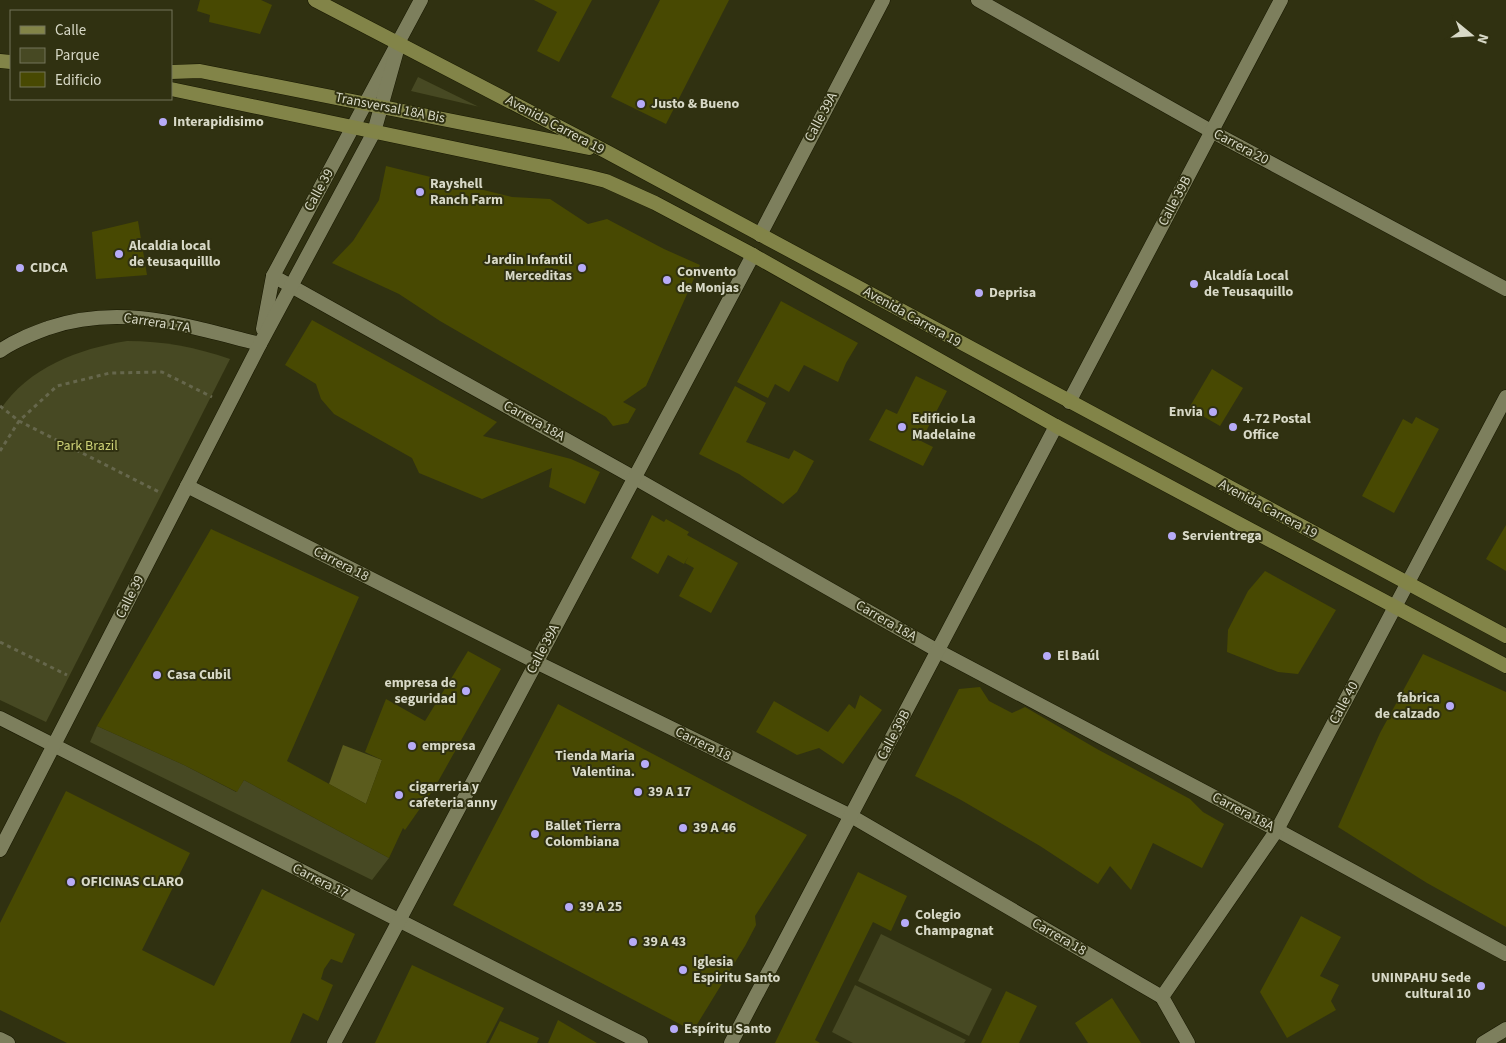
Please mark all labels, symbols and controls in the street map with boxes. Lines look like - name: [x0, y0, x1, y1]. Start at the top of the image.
- legend: [10, 10, 172, 100]
- north arrow: [1446, 10, 1496, 60]
- text: Calle: [55, 20, 86, 41]
- text: N: [1471, 31, 1493, 46]
- text: Parque: [55, 45, 99, 66]
- text: Edificio: [55, 70, 102, 91]
- street label: Transversal 18A Bis: [333, 88, 447, 128]
- street label: Calle 39A: [800, 88, 843, 145]
- street label: Avenida Carrera 19: [502, 90, 608, 160]
- place label: Justo & Bueno: [651, 94, 739, 114]
- marker: Justo & Bueno: [635, 98, 647, 110]
- place label: Interapidisimo: [173, 112, 264, 132]
- marker: Interapidisimo: [157, 116, 169, 128]
- street label: Carrera 20: [1210, 124, 1272, 170]
- street label: Calle 39: [299, 165, 339, 215]
- street label: Calle 39B: [1153, 172, 1197, 230]
- place label: Rayshell Ranch Farm: [430, 174, 503, 210]
- marker: Rayshell Ranch Farm: [414, 186, 426, 198]
- place label: Alcaldia local de teusaquilllo: [128, 236, 221, 272]
- marker: Alcaldia local de teusaquilllo: [113, 248, 125, 260]
- place label: Jardin Infantil Merceditas: [484, 250, 572, 286]
- place label: CIDCA: [30, 258, 68, 278]
- marker: CIDCA: [14, 262, 26, 274]
- marker: Jardin Infantil Merceditas: [576, 262, 588, 274]
- place label: Convento de Monjas: [677, 262, 739, 298]
- place label: Alcaldía Local de Teusaquillo: [1203, 266, 1293, 302]
- marker: Convento de Monjas: [661, 274, 673, 286]
- marker: Alcaldía Local de Teusaquillo: [1188, 278, 1200, 290]
- street label: Avenida Carrera 19: [859, 282, 965, 352]
- place label: Deprisa: [989, 283, 1036, 303]
- marker: Deprisa: [973, 287, 985, 299]
- street label: Carrera 17A: [122, 308, 192, 338]
- street label: Carrera 18A: [500, 396, 569, 446]
- place label: Envia: [1169, 402, 1203, 422]
- marker: Envia: [1207, 406, 1219, 418]
- place label: Edificio La Madelaine: [912, 409, 976, 445]
- place label: 4-72 Postal Office: [1243, 409, 1311, 445]
- marker: Edificio La Madelaine: [896, 421, 908, 433]
- marker: 4-72 Postal Office: [1227, 421, 1239, 433]
- park label: Park Brazil: [56, 436, 118, 456]
- street label: Avenida Carrera 19: [1215, 474, 1321, 544]
- place label: Servientrega: [1182, 526, 1262, 546]
- marker: Servientrega: [1166, 530, 1178, 542]
- street label: Carrera 18: [310, 541, 372, 587]
- street label: Calle 39: [111, 572, 149, 622]
- street label: Carrera 18A: [852, 595, 921, 647]
- street label: Calle 39A: [522, 620, 565, 677]
- place label: El Baúl: [1057, 646, 1099, 666]
- marker: El Baúl: [1041, 650, 1053, 662]
- place label: Casa Cubil: [167, 665, 231, 685]
- marker: Casa Cubil: [151, 669, 163, 681]
- place label: empresa de seguridad: [384, 673, 456, 709]
- street label: Calle 40: [1324, 678, 1364, 728]
- marker: empresa de seguridad: [460, 685, 472, 697]
- place label: fabrica de calzado: [1375, 688, 1440, 724]
- marker: fabrica de calzado: [1444, 700, 1456, 712]
- street label: Calle 39B: [872, 706, 916, 764]
- street label: Carrera 18: [672, 722, 734, 766]
- place label: empresa: [422, 736, 476, 756]
- marker: empresa: [406, 740, 418, 752]
- place label: Tienda Maria Valentina.: [555, 746, 635, 782]
- marker: Tienda Maria Valentina.: [639, 758, 651, 770]
- place label: cigarreria y cafeteria anny: [409, 777, 498, 813]
- place label: 39 A 17: [648, 782, 691, 802]
- marker: 39 A 17: [632, 786, 644, 798]
- street label: Carrera 18A: [1209, 787, 1278, 837]
- marker: cigarreria y cafeteria anny: [393, 789, 405, 801]
- place label: Ballet Tierra Colombiana: [545, 816, 621, 852]
- place label: 39 A 46: [693, 818, 736, 838]
- marker: 39 A 46: [677, 822, 689, 834]
- marker: Ballet Tierra Colombiana: [529, 828, 541, 840]
- street label: Carrera 17: [289, 858, 351, 904]
- place label: OFICINAS CLARO: [81, 872, 184, 892]
- marker: OFICINAS CLARO: [65, 876, 77, 888]
- place label: 39 A 25: [579, 897, 622, 917]
- marker: 39 A 25: [563, 901, 575, 913]
- place label: Colegio Champagnat: [915, 905, 994, 941]
- street label: Carrera 18: [1028, 913, 1090, 961]
- marker: Colegio Champagnat: [899, 917, 911, 929]
- place label: 39 A 43: [643, 932, 686, 952]
- marker: 39 A 43: [627, 936, 639, 948]
- place label: Iglesia Espiritu Santo: [693, 952, 781, 988]
- marker: Iglesia Espiritu Santo: [677, 964, 689, 976]
- place label: UNINPAHU Sede cultural 10: [1371, 968, 1471, 1004]
- marker: UNINPAHU Sede cultural 10: [1475, 980, 1487, 992]
- place label: Espíritu Santo: [684, 1019, 772, 1039]
- marker: Espíritu Santo: [668, 1023, 680, 1035]

